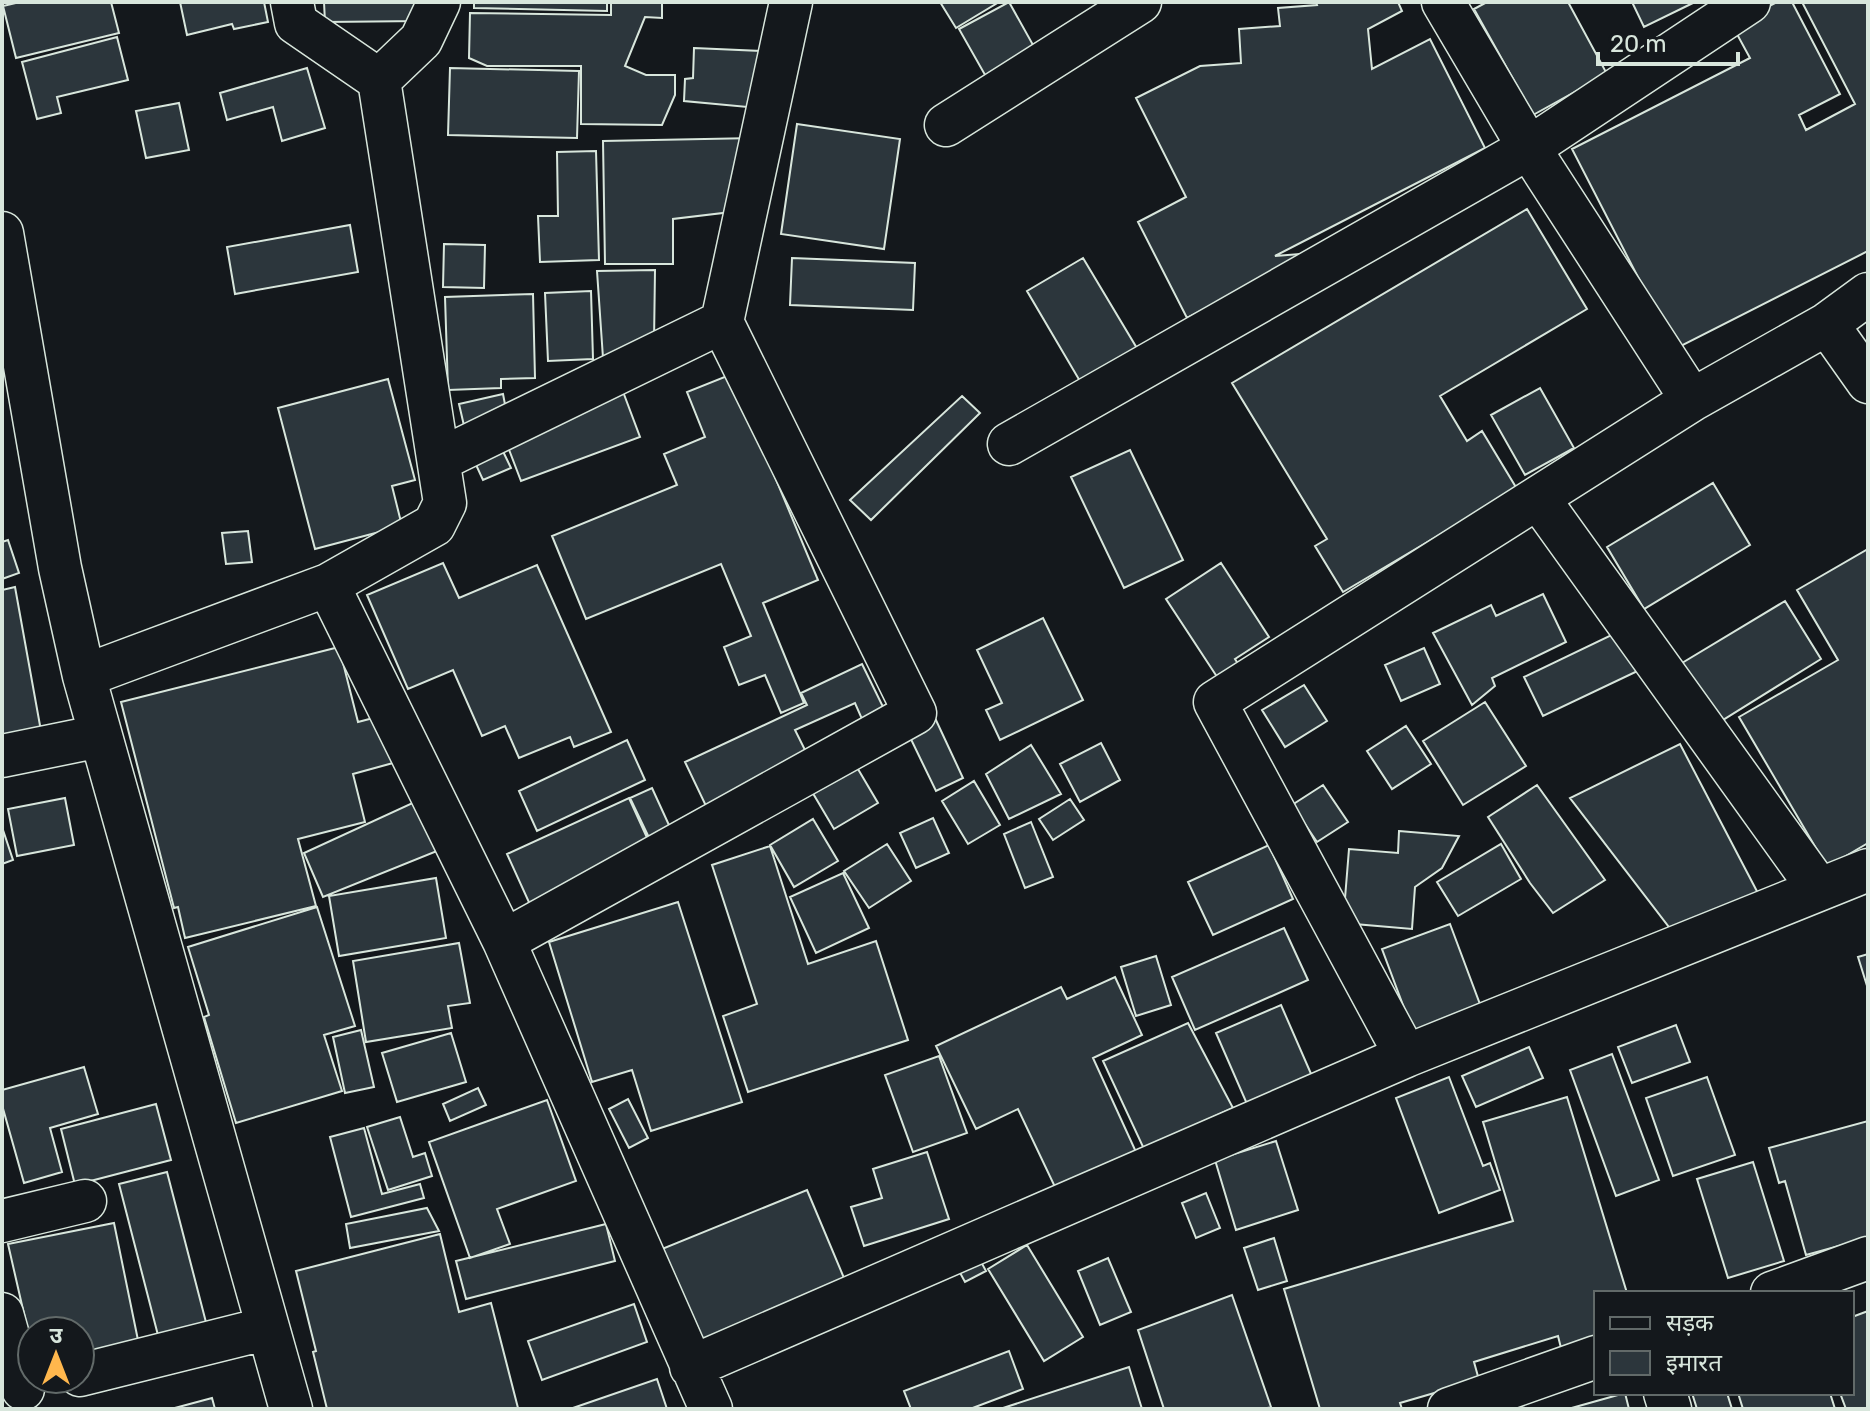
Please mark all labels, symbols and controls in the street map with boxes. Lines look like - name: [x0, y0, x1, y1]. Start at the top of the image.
- scale bar: [1598, 16, 1738, 66]
- text: 20 m: [1610, 30, 1667, 58]
- legend: [1594, 1291, 1854, 1395]
- text: सड़क: [1666, 1309, 1714, 1337]
- north arrow: [16, 1315, 96, 1395]
- text: उ: [50, 1322, 64, 1349]
- text: इमारत: [1666, 1349, 1723, 1377]

